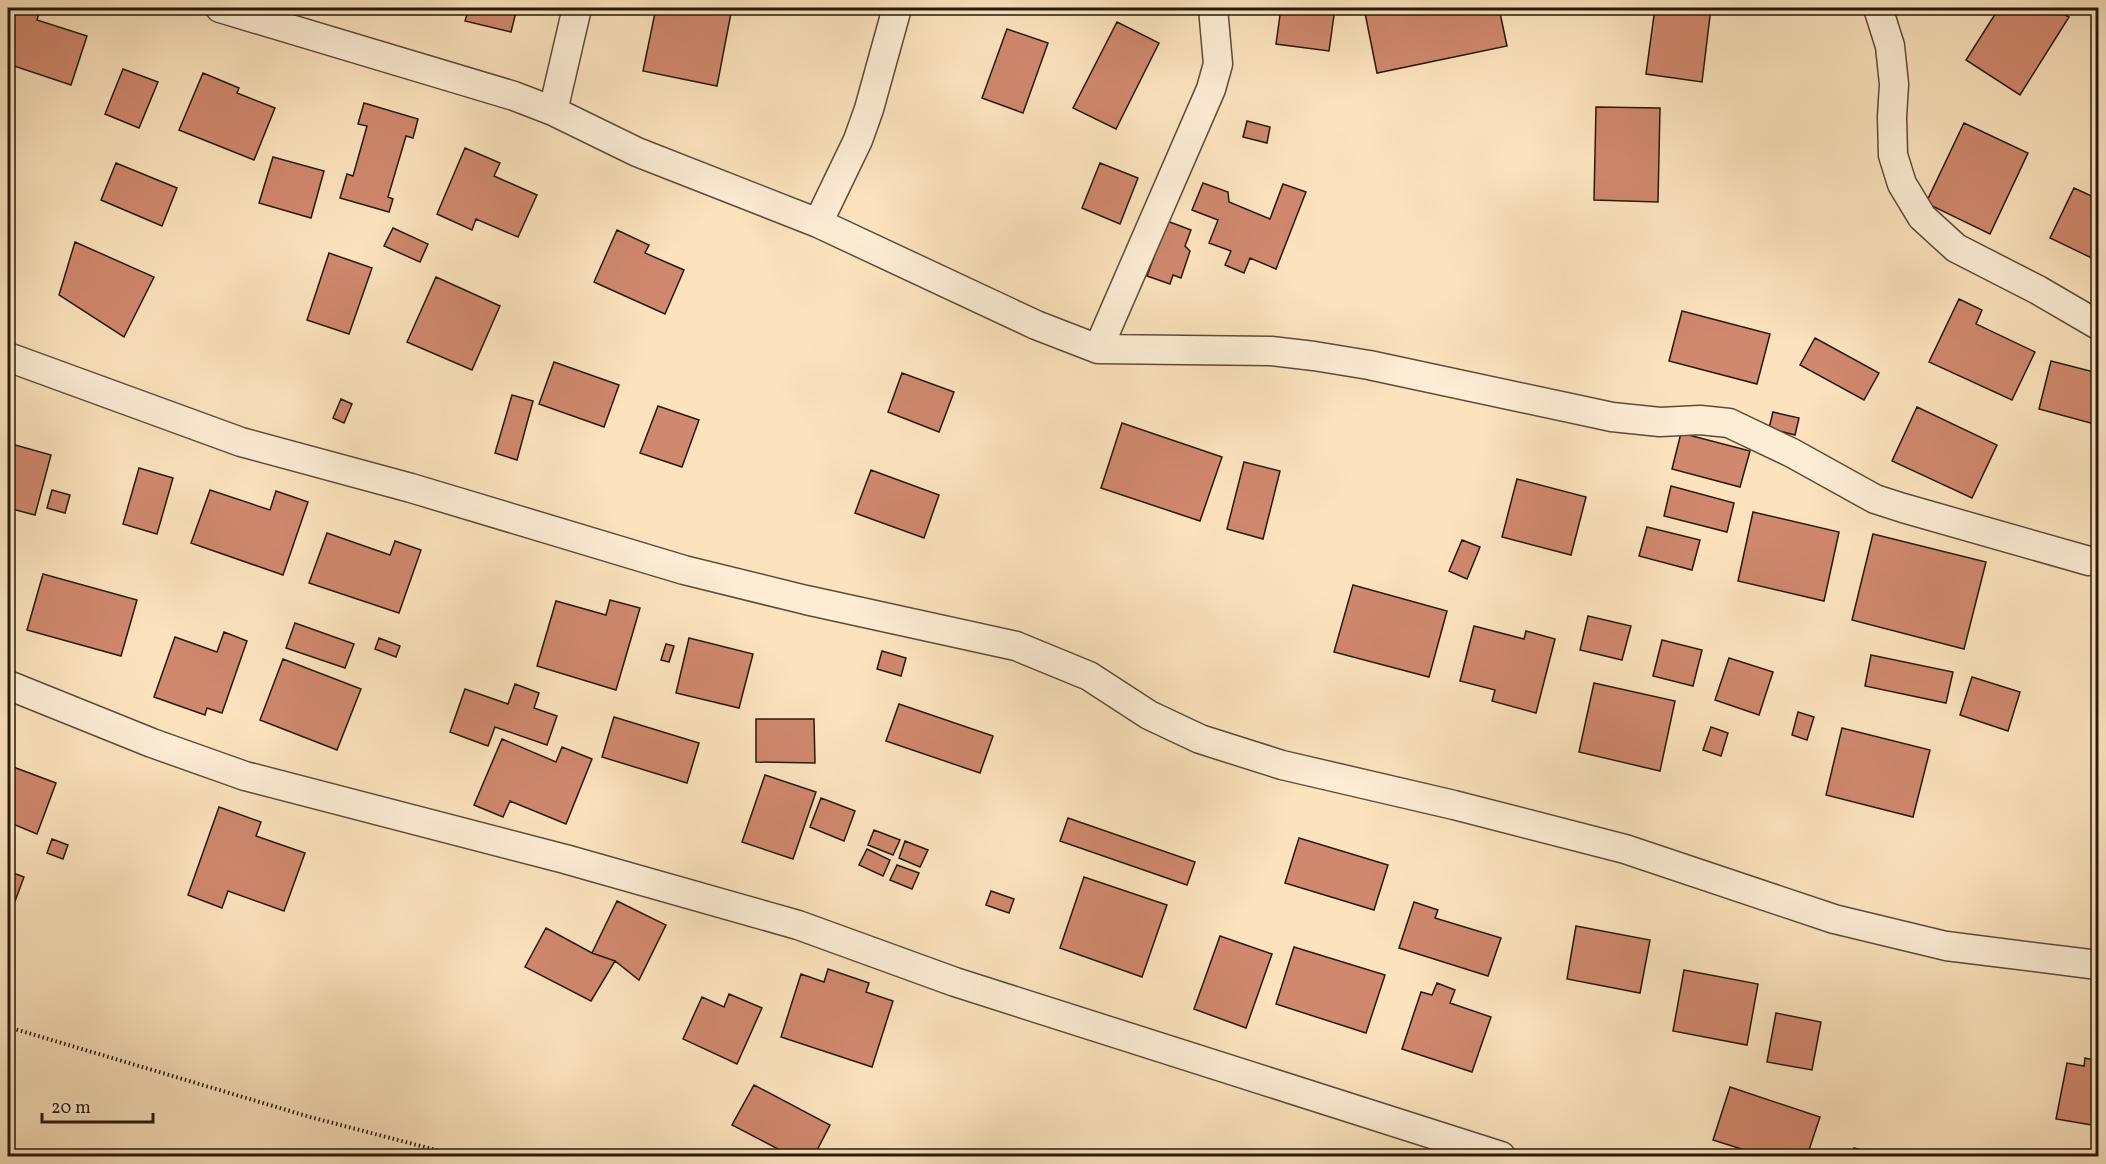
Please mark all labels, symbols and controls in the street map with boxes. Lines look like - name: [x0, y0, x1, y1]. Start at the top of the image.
- scale bar: [42, 1086, 153, 1124]
- text: 20 m: [51, 1096, 91, 1121]

